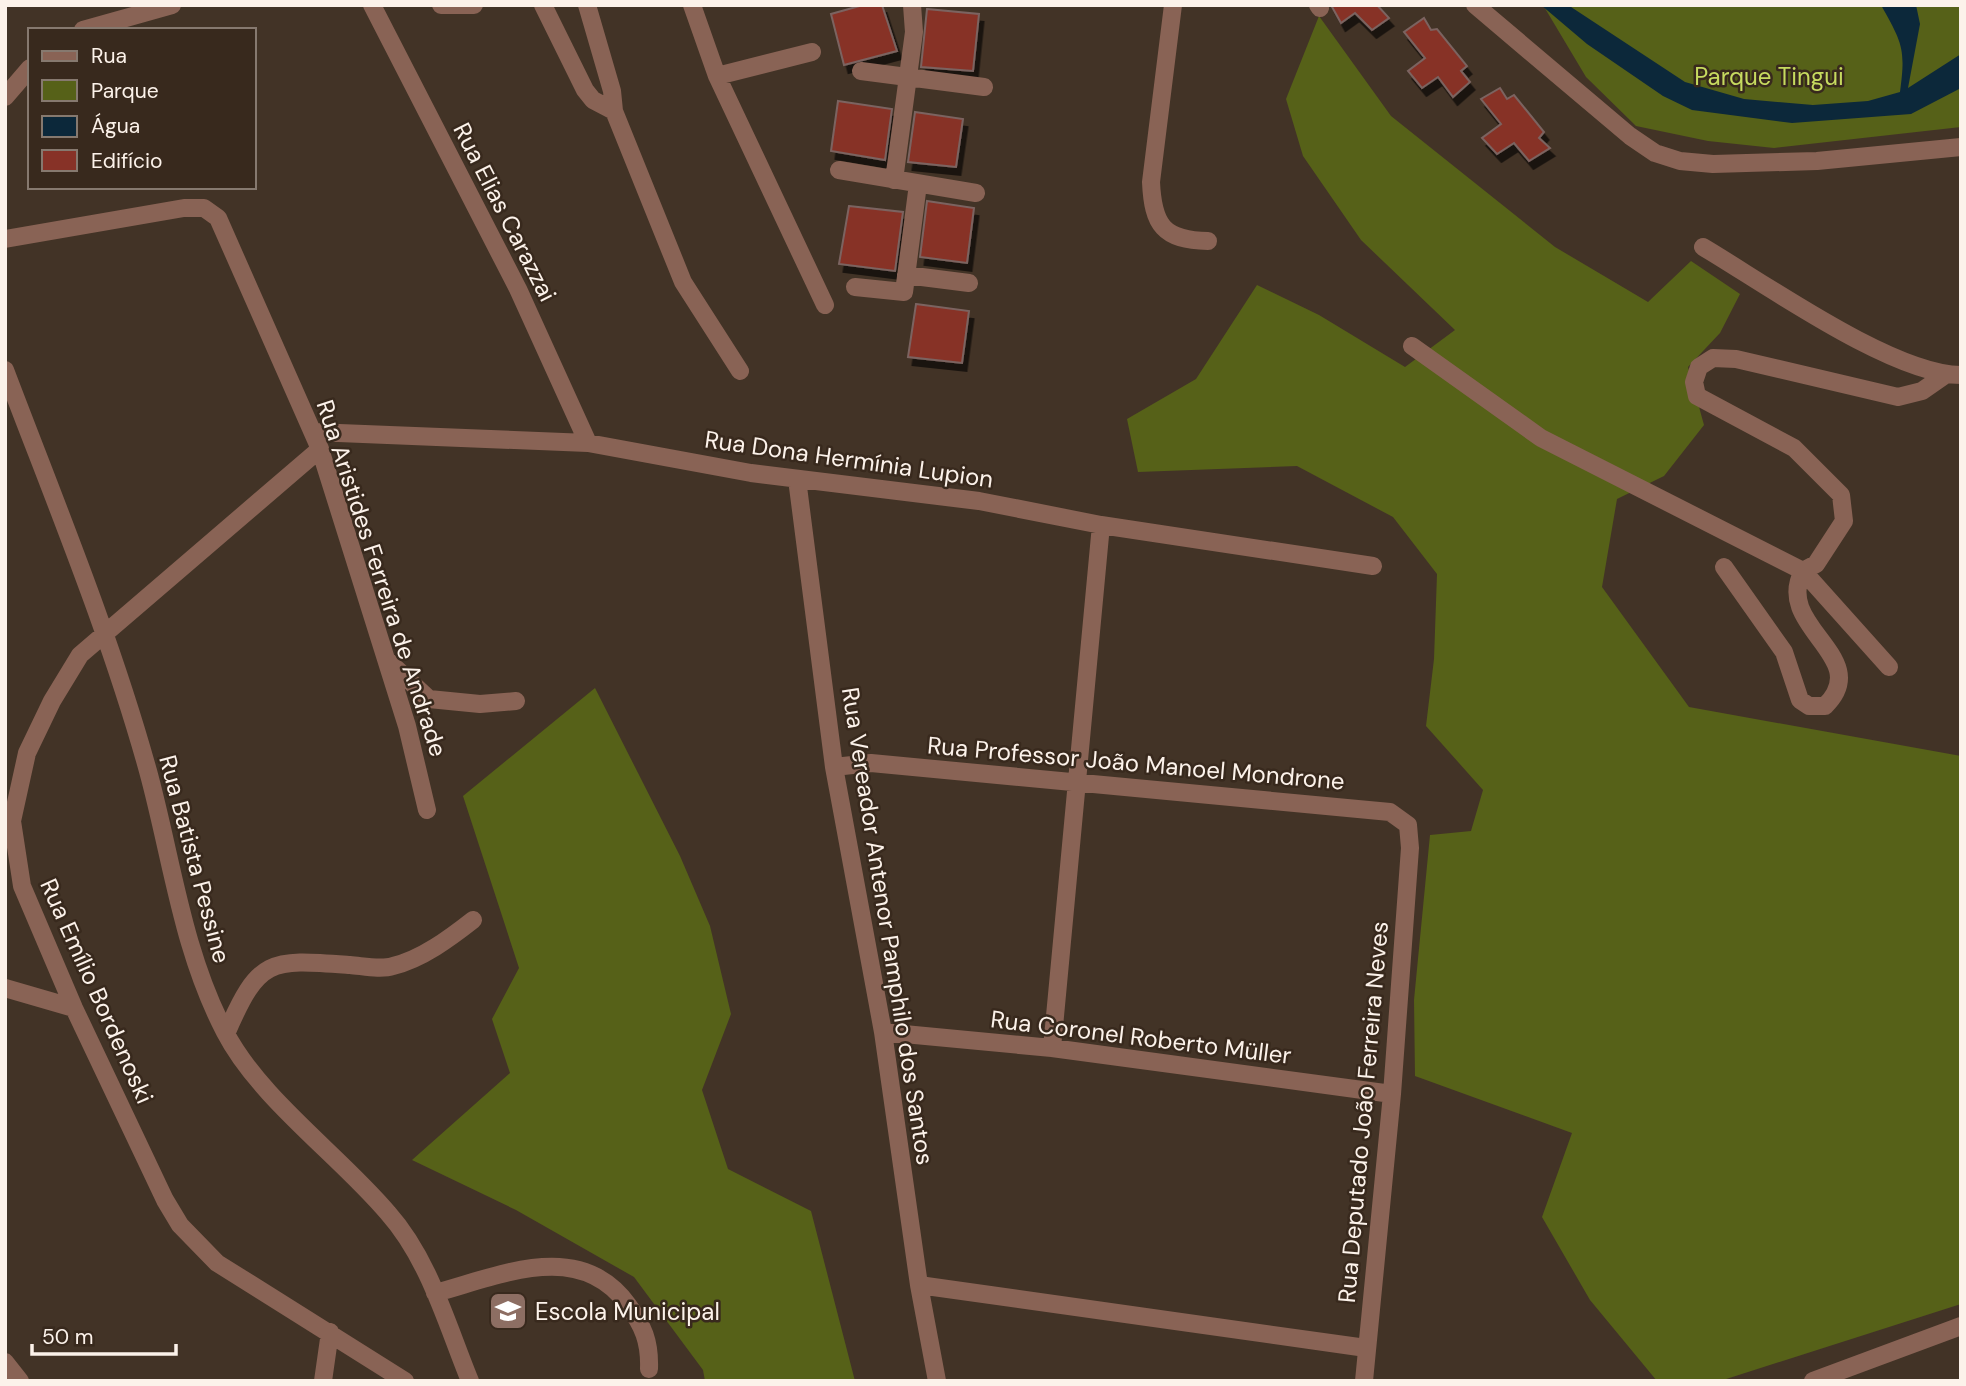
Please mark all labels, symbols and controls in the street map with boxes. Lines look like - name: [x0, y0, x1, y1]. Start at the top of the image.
- legend: [28, 28, 256, 189]
- text: Rua: [91, 42, 127, 70]
- park label: Parque Tingui: [1694, 61, 1844, 92]
- text: Parque: [91, 77, 159, 105]
- text: Água: [91, 112, 140, 140]
- street label: Rua Elias Carazzai: [447, 117, 563, 307]
- text: Edifício: [91, 147, 162, 175]
- street label: Rua Aristides Ferreira de Andrade: [310, 396, 454, 760]
- street label: Rua Dona Hermínia Lupion: [703, 423, 995, 495]
- street label: Rua Vereador Antenor Pamphilo dos Santos: [835, 685, 941, 1167]
- street label: Rua Professor João Manoel Mondrone: [926, 729, 1346, 797]
- street label: Rua Batista Pessine: [152, 751, 238, 967]
- street label: Rua Emílio Bordenoski: [33, 874, 161, 1108]
- street label: Rua Deputado João Ferreira Neves: [1331, 920, 1395, 1304]
- street label: Rua Coronel Roberto Müller: [989, 1003, 1293, 1071]
- school or university icon: Escola Municipal: [487, 1290, 529, 1332]
- place label: Escola Municipal: [535, 1296, 720, 1327]
- scale bar: [32, 1312, 175, 1356]
- text: 50 m: [42, 1323, 93, 1351]

